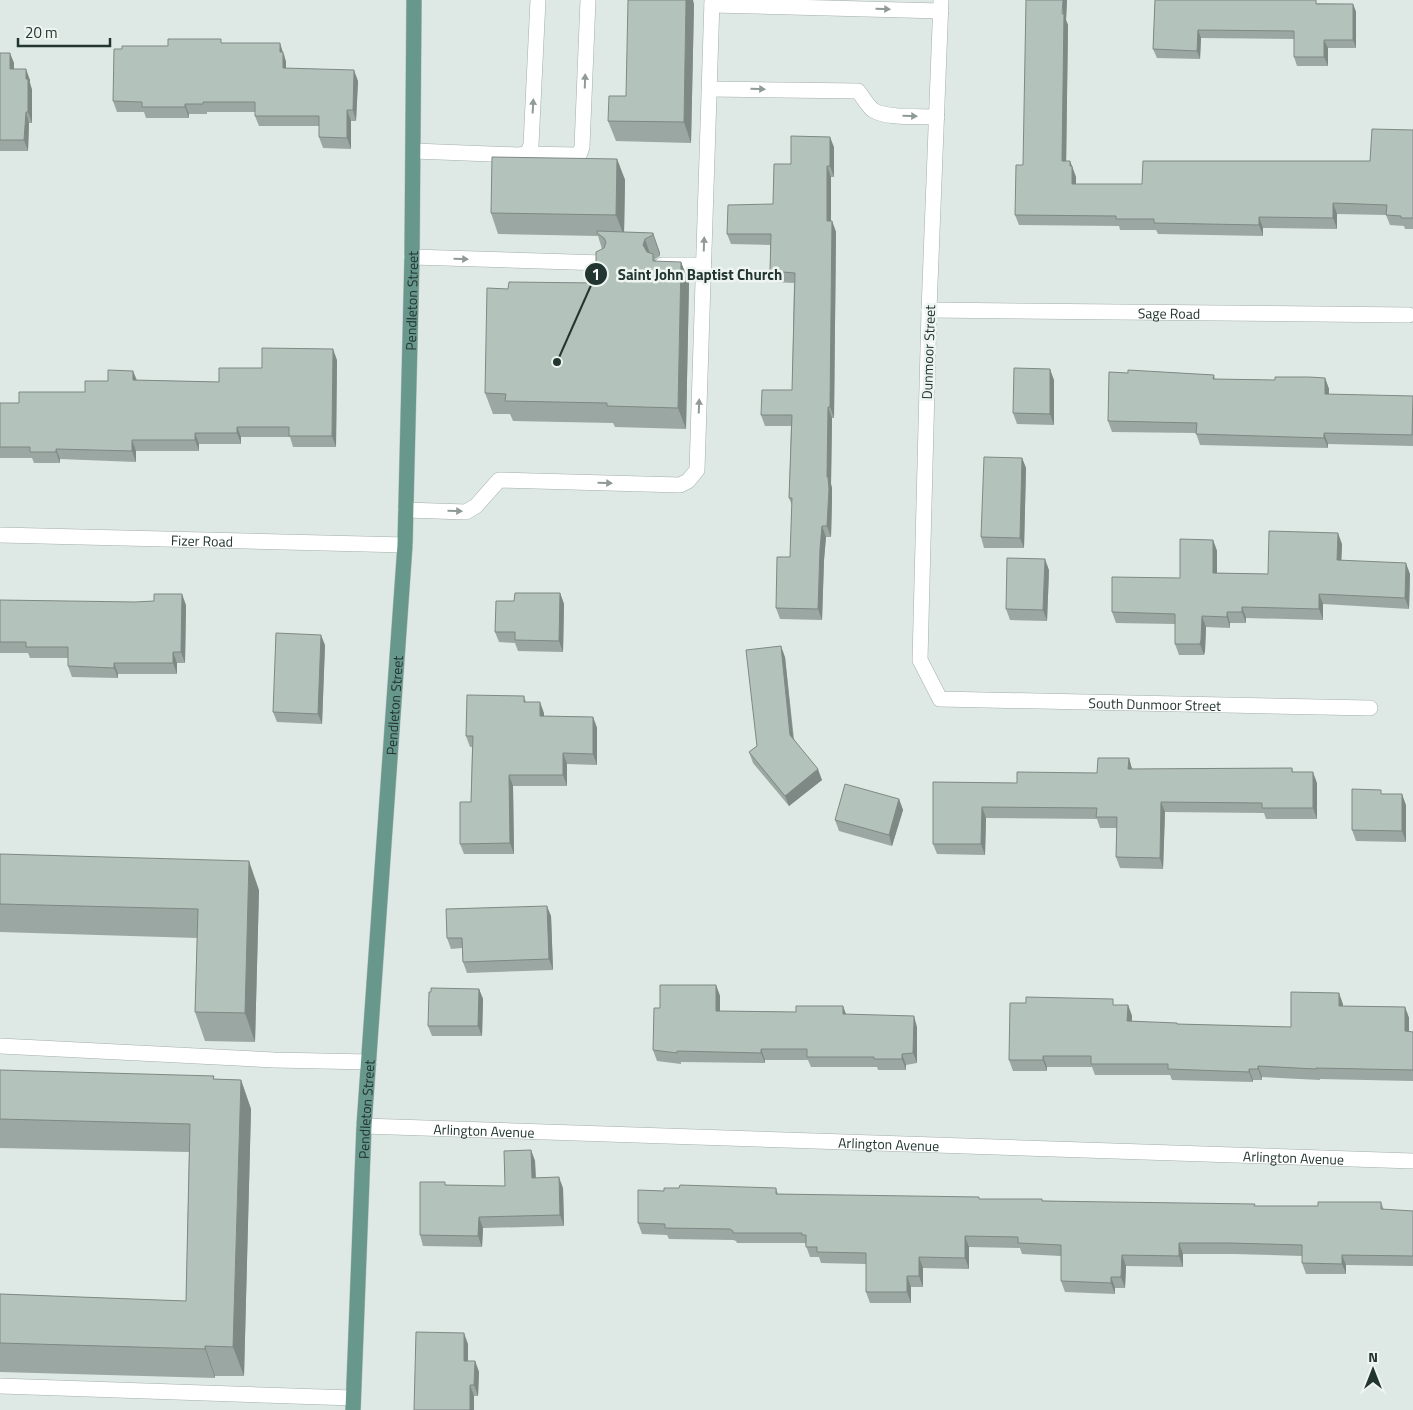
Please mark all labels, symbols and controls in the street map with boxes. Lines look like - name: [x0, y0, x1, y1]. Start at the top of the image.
- one-way arrow: [876, 5, 892, 13]
- scale bar: [18, 15, 110, 47]
- text: 20 m: [25, 21, 58, 44]
- one-way arrow: [581, 73, 589, 89]
- one-way arrow: [751, 85, 767, 93]
- one-way arrow: [530, 98, 538, 114]
- one-way arrow: [903, 112, 919, 120]
- one-way arrow: [701, 235, 709, 251]
- street label: Pendleton Street: [399, 251, 423, 351]
- one-way arrow: [453, 255, 469, 263]
- callout: Saint John Baptist Church: [583, 259, 793, 289]
- text: 1: [592, 263, 600, 286]
- text: Saint John Baptist Church: [618, 263, 782, 286]
- street label: Sage Road: [1138, 302, 1200, 323]
- street label: Dunmoor Street: [916, 304, 940, 400]
- one-way arrow: [695, 398, 703, 414]
- one-way arrow: [597, 480, 613, 488]
- one-way arrow: [447, 508, 463, 516]
- street label: Fizer Road: [171, 529, 233, 551]
- street label: Pendleton Street: [380, 655, 408, 756]
- street label: South Dunmoor Street: [1088, 692, 1221, 715]
- street label: Pendleton Street: [352, 1059, 379, 1159]
- street label: Arlington Avenue: [433, 1118, 535, 1142]
- street label: Arlington Avenue: [838, 1131, 940, 1156]
- street label: Arlington Avenue: [1243, 1145, 1344, 1169]
- north arrow: [1348, 1345, 1398, 1395]
- text: N: [1368, 1346, 1378, 1367]

